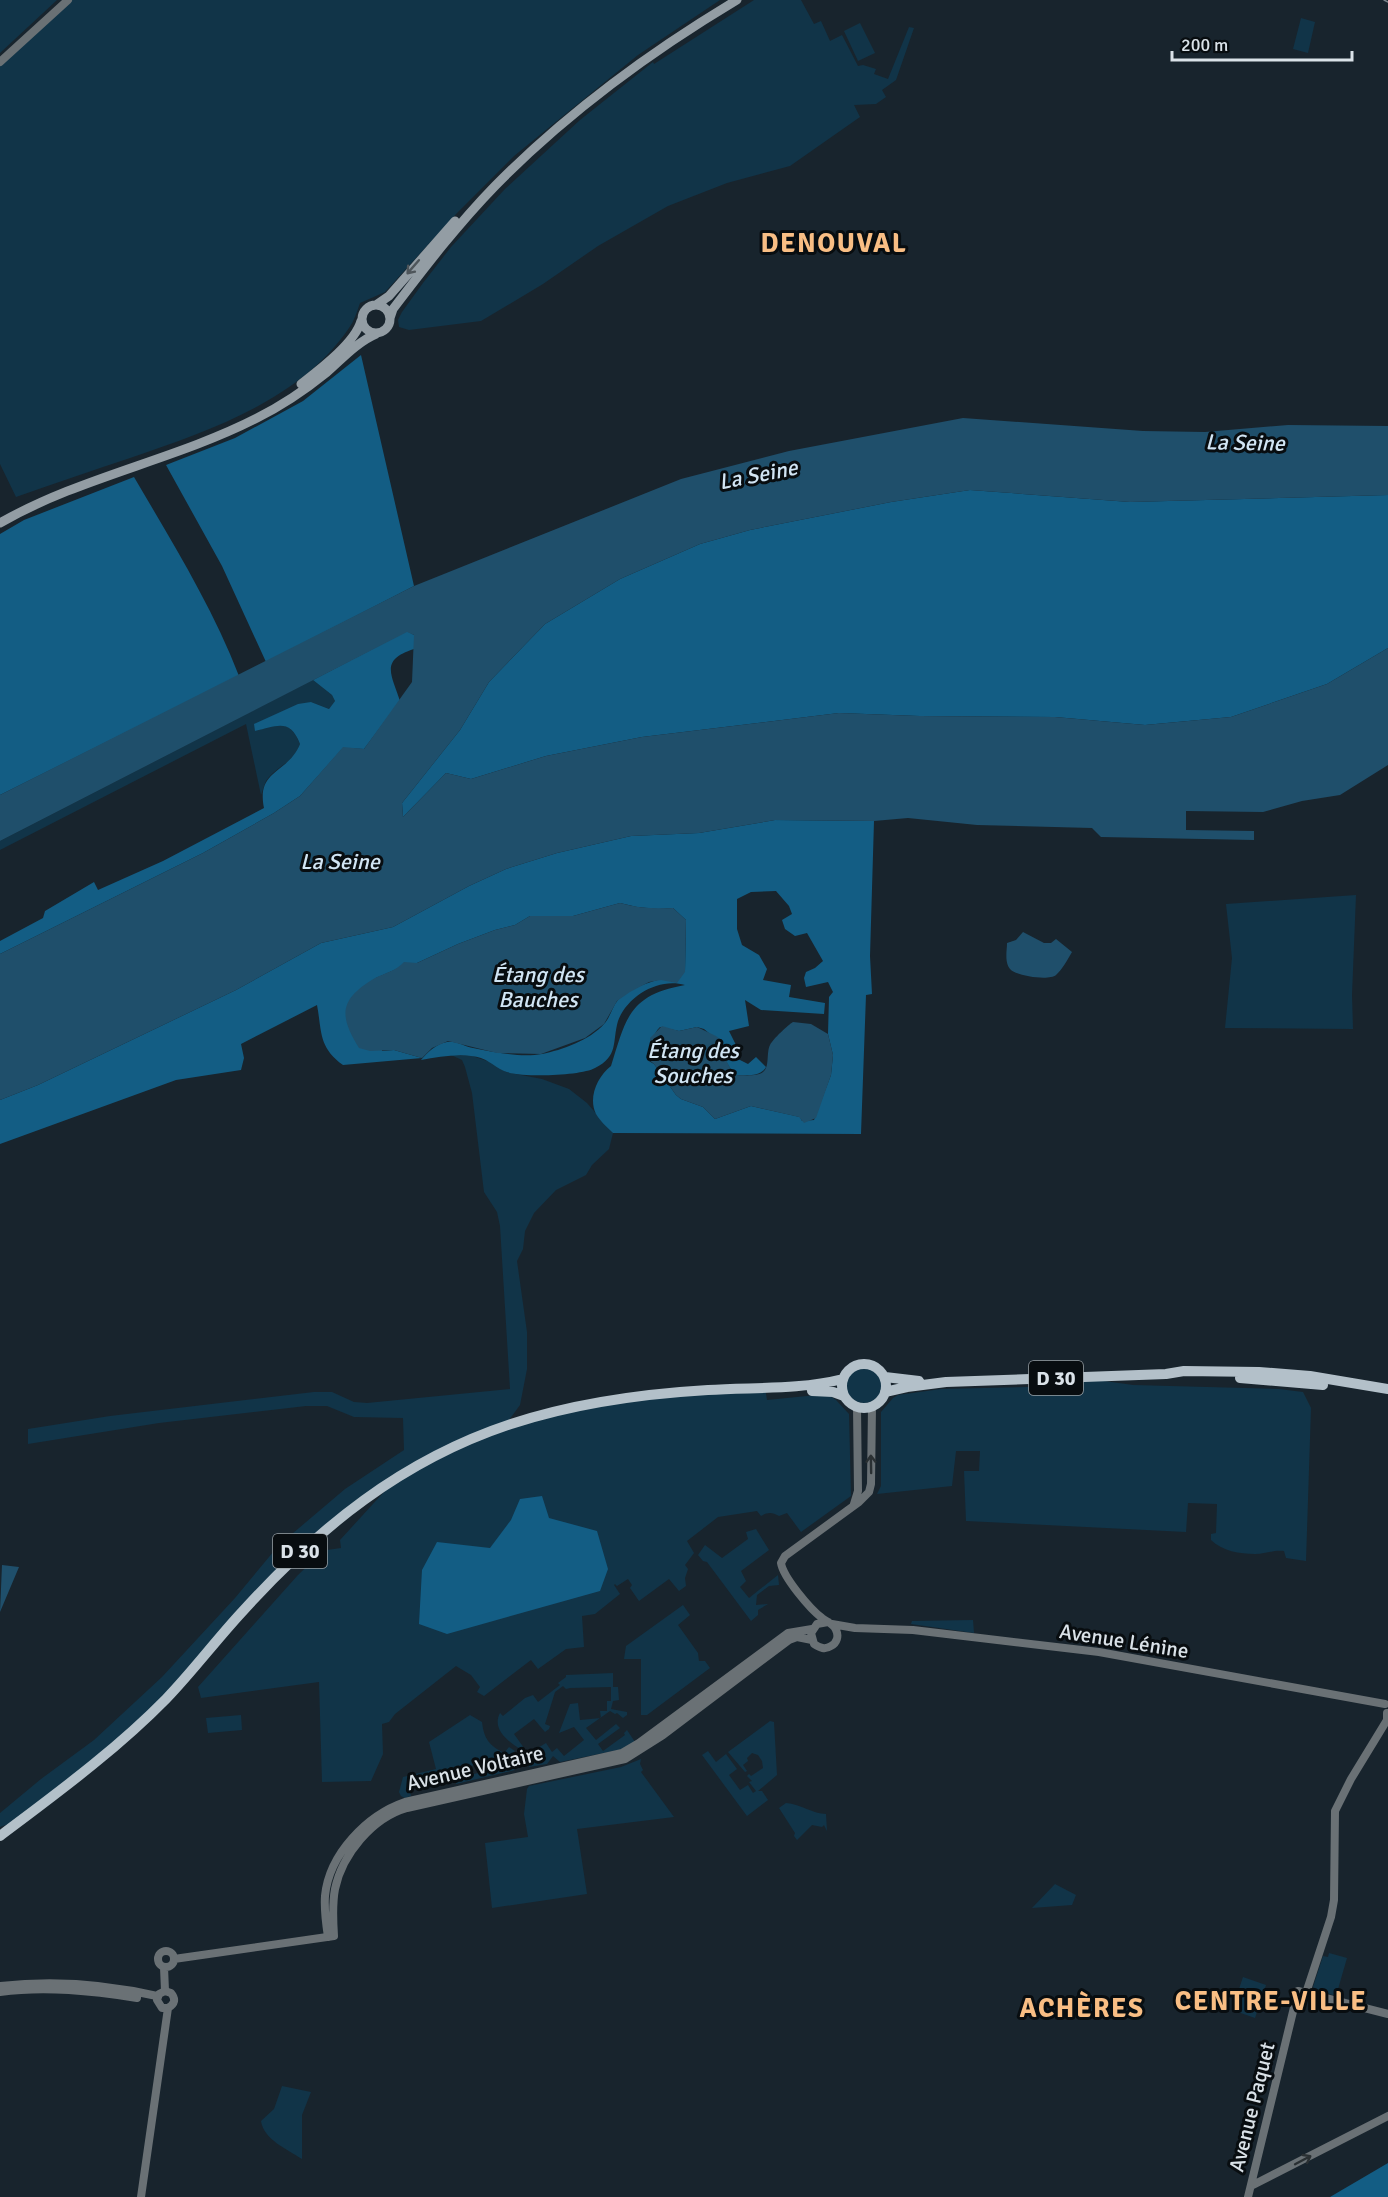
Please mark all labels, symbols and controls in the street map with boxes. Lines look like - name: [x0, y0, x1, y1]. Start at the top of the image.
- scale bar: [1172, 24, 1352, 62]
- text: 200 m: [1181, 34, 1228, 56]
- district label: DENOUVAL: [761, 227, 907, 260]
- one-way arrow: [407, 259, 420, 275]
- water label: La Seine: [1205, 428, 1286, 457]
- water label: La Seine: [717, 453, 801, 495]
- water label: La Seine: [300, 848, 381, 875]
- water label: Étang des Bauches: [492, 961, 586, 1013]
- water label: Étang des Souches: [647, 1037, 741, 1089]
- road number: D 30: [1029, 1361, 1083, 1395]
- one-way arrow: [866, 1455, 877, 1475]
- road number: D 30: [273, 1534, 327, 1568]
- street label: Avenue Lénine: [1058, 1618, 1190, 1664]
- street label: Avenue Voltaire: [404, 1740, 546, 1796]
- district label: CENTRE-VILLE: [1175, 1985, 1367, 2018]
- district label: ACHÈRES: [1019, 1991, 1145, 2025]
- street label: Avenue Paquet: [1223, 2039, 1281, 2175]
- one-way arrow: [1294, 2154, 1312, 2165]

